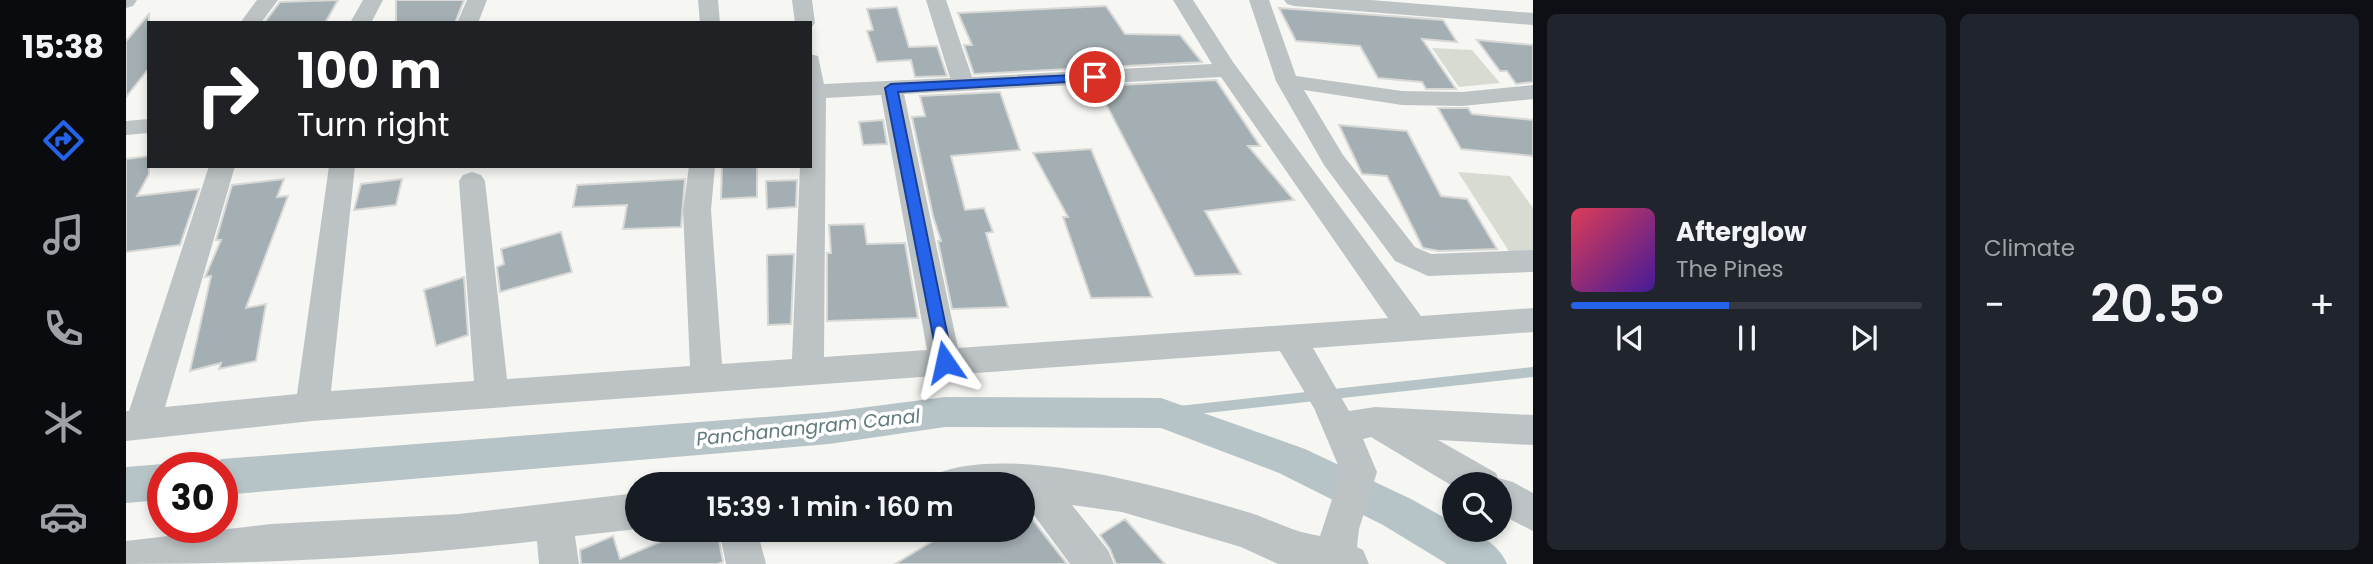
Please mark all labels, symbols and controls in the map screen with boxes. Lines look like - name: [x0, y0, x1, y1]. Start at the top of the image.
- text: 15:38: [22, 24, 104, 69]
- text: 100 m: [297, 37, 442, 105]
- pin: [1065, 47, 1125, 107]
- icon: right: [182, 49, 273, 140]
- icon: arrive: [1076, 58, 1114, 96]
- text: Turn right: [297, 102, 449, 147]
- icon: directions: [39, 116, 88, 165]
- icon: music: [39, 210, 88, 259]
- text: Afterglow: [1676, 214, 1807, 250]
- text: Climate: [1984, 232, 2075, 264]
- text: The Pines: [1676, 253, 1784, 285]
- text: 20.5°: [2090, 267, 2224, 340]
- text: −: [1984, 278, 2005, 331]
- text: +: [2309, 278, 2335, 331]
- icon: phone: [39, 304, 88, 353]
- icon: previous: [1611, 319, 1649, 357]
- icon: pause: [1728, 319, 1766, 357]
- icon: next: [1845, 319, 1883, 357]
- position arrow: [908, 325, 982, 399]
- icon: climate: [39, 398, 88, 447]
- water label: Panchanangram Canal: [695, 402, 922, 453]
- speed limit sign: 30: [147, 452, 238, 543]
- map controls: [1442, 472, 1512, 542]
- button: search: [1442, 472, 1512, 542]
- text: 15:39 · 1 min · 160 m: [706, 489, 954, 525]
- icon: car: [39, 492, 88, 541]

